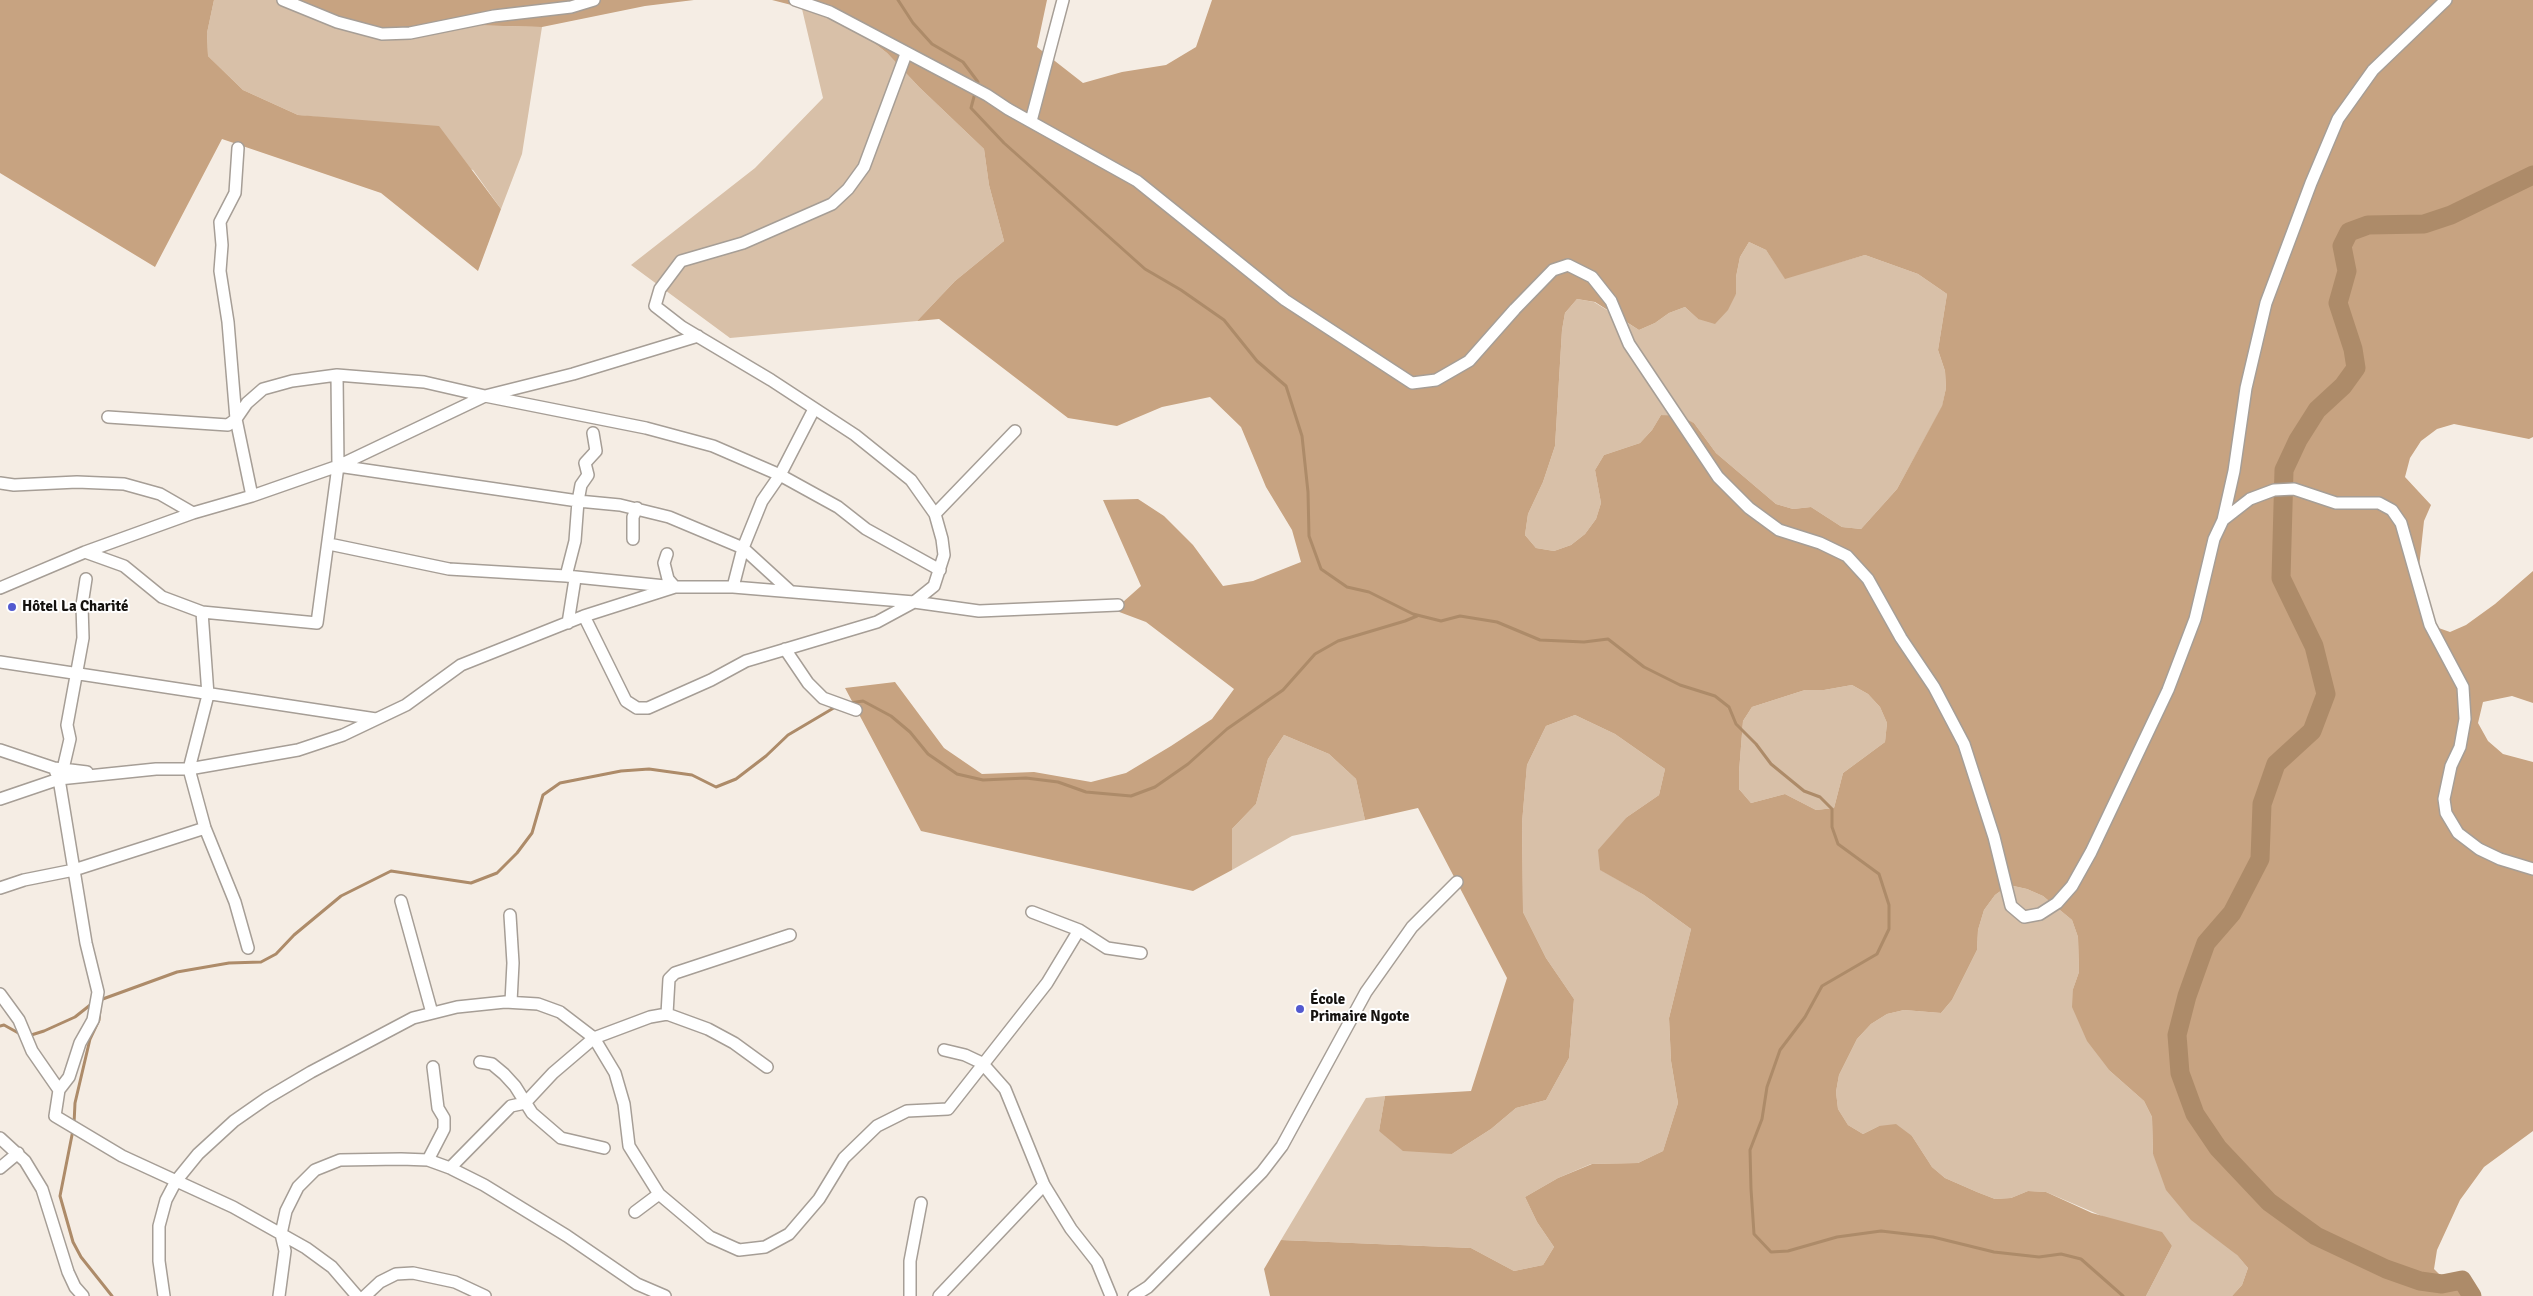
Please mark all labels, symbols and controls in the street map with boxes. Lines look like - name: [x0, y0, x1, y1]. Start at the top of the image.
- place label: Hôtel La Charité: [22, 598, 128, 616]
- marker: Hôtel La Charité: [6, 601, 18, 613]
- place label: École Primaire Ngote: [1310, 991, 1409, 1026]
- marker: École Primaire Ngote: [1294, 1003, 1306, 1015]

